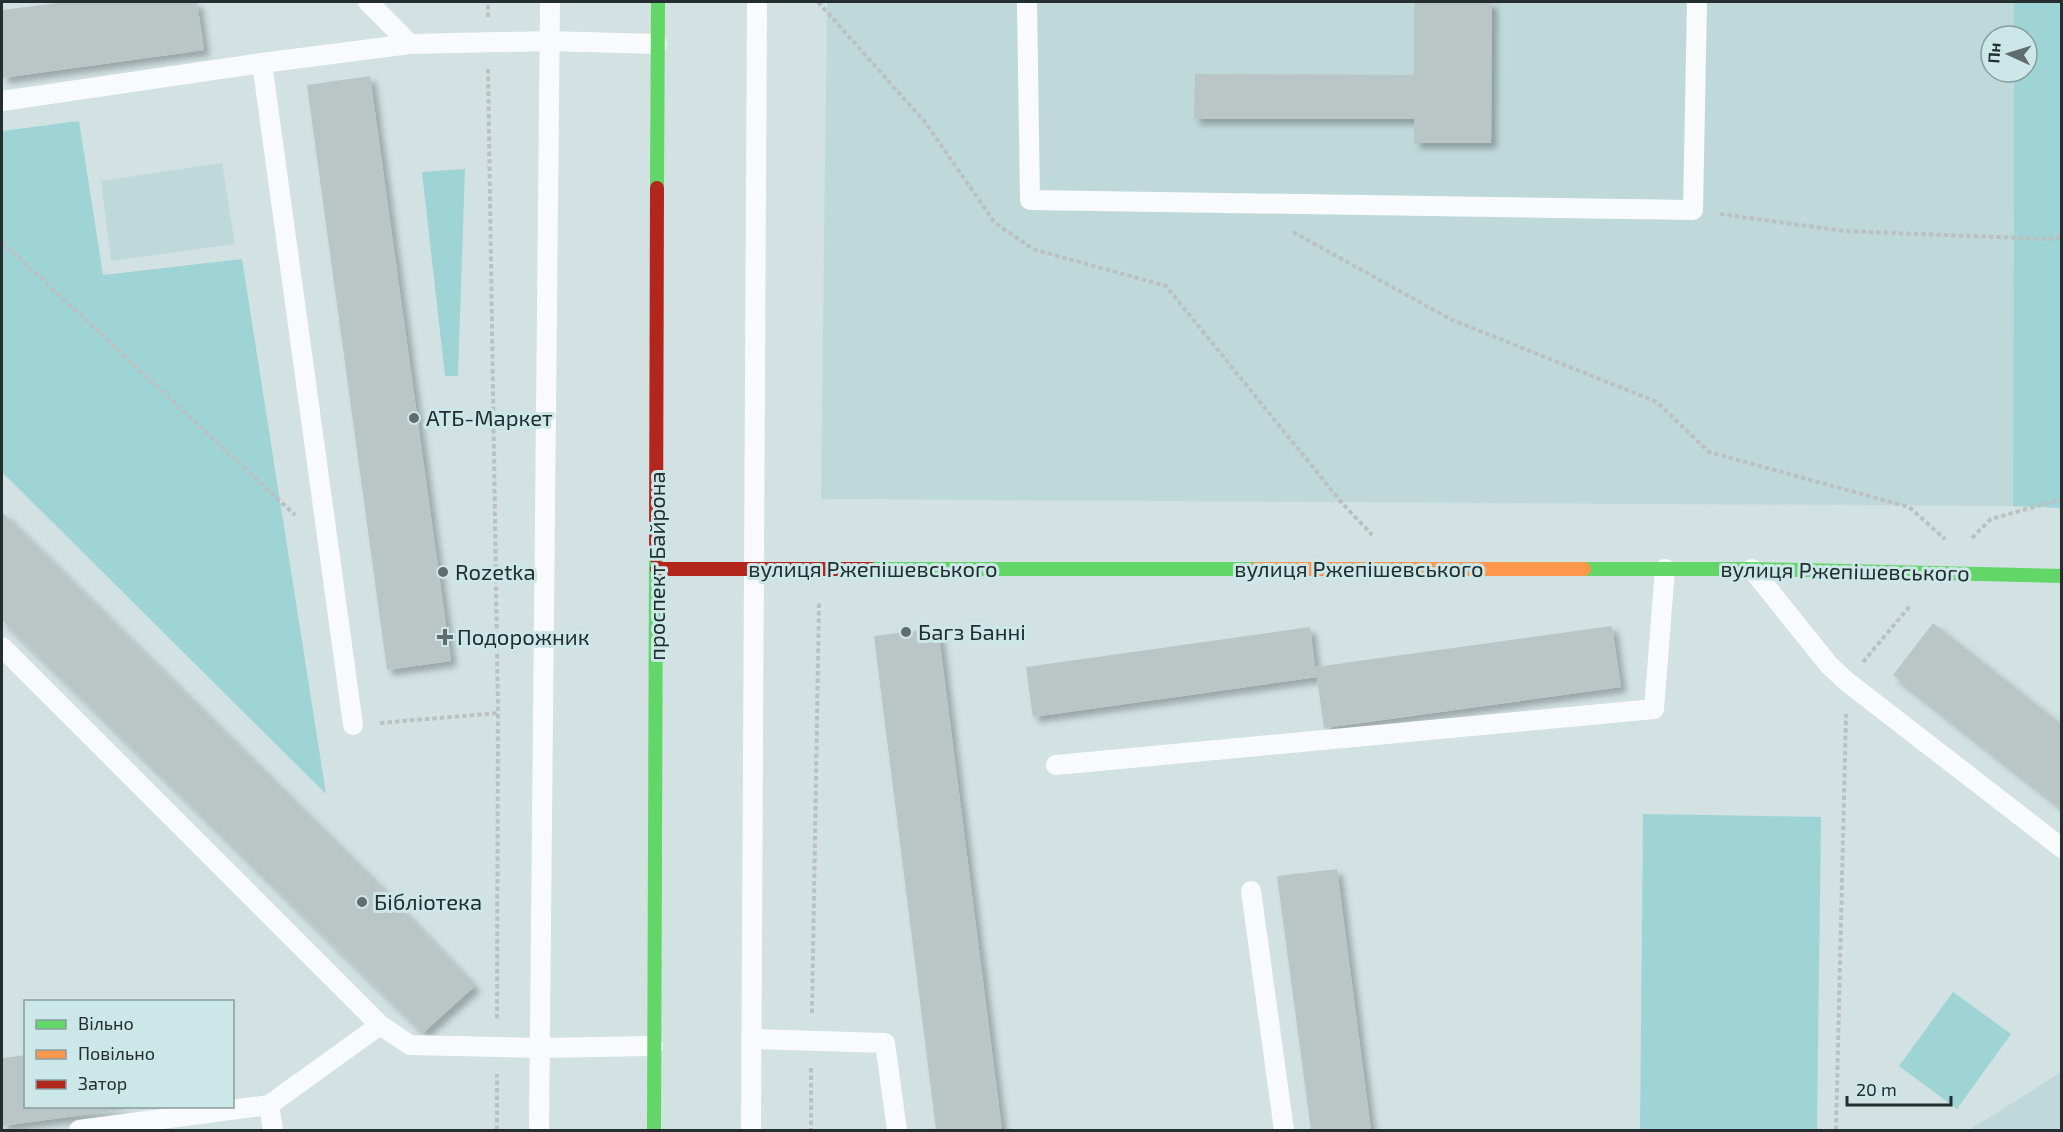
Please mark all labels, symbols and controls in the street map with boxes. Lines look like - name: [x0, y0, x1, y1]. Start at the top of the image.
- north arrow: [1979, 24, 2039, 84]
- text: Пн: [1983, 42, 2004, 64]
- place label: АТБ-Маркет: [426, 404, 553, 430]
- marker: АТБ-Маркет: [407, 411, 421, 425]
- street label: проспект Байрона: [643, 471, 669, 661]
- street label: вулиця Ржепішевського: [748, 555, 998, 582]
- street label: вулиця Ржепішевського: [1234, 555, 1484, 582]
- street label: вулиця Ржепішевського: [1720, 555, 1970, 586]
- place label: Rozetka: [455, 558, 536, 584]
- marker: Rozetka: [436, 565, 450, 579]
- place label: Багз Банні: [918, 618, 1026, 644]
- place label: Подорожник: [457, 623, 590, 649]
- marker: Багз Банні: [899, 625, 913, 639]
- marker: Подорожник: [438, 630, 452, 644]
- place label: Бібліотека: [374, 888, 482, 914]
- marker: Бібліотека: [355, 895, 369, 909]
- legend: [24, 1000, 234, 1108]
- text: Вільно: [78, 1012, 134, 1034]
- text: Повільно: [78, 1042, 155, 1064]
- scale bar: [1847, 1069, 1950, 1107]
- text: Затор: [78, 1072, 127, 1094]
- text: 20 m: [1856, 1078, 1897, 1100]

